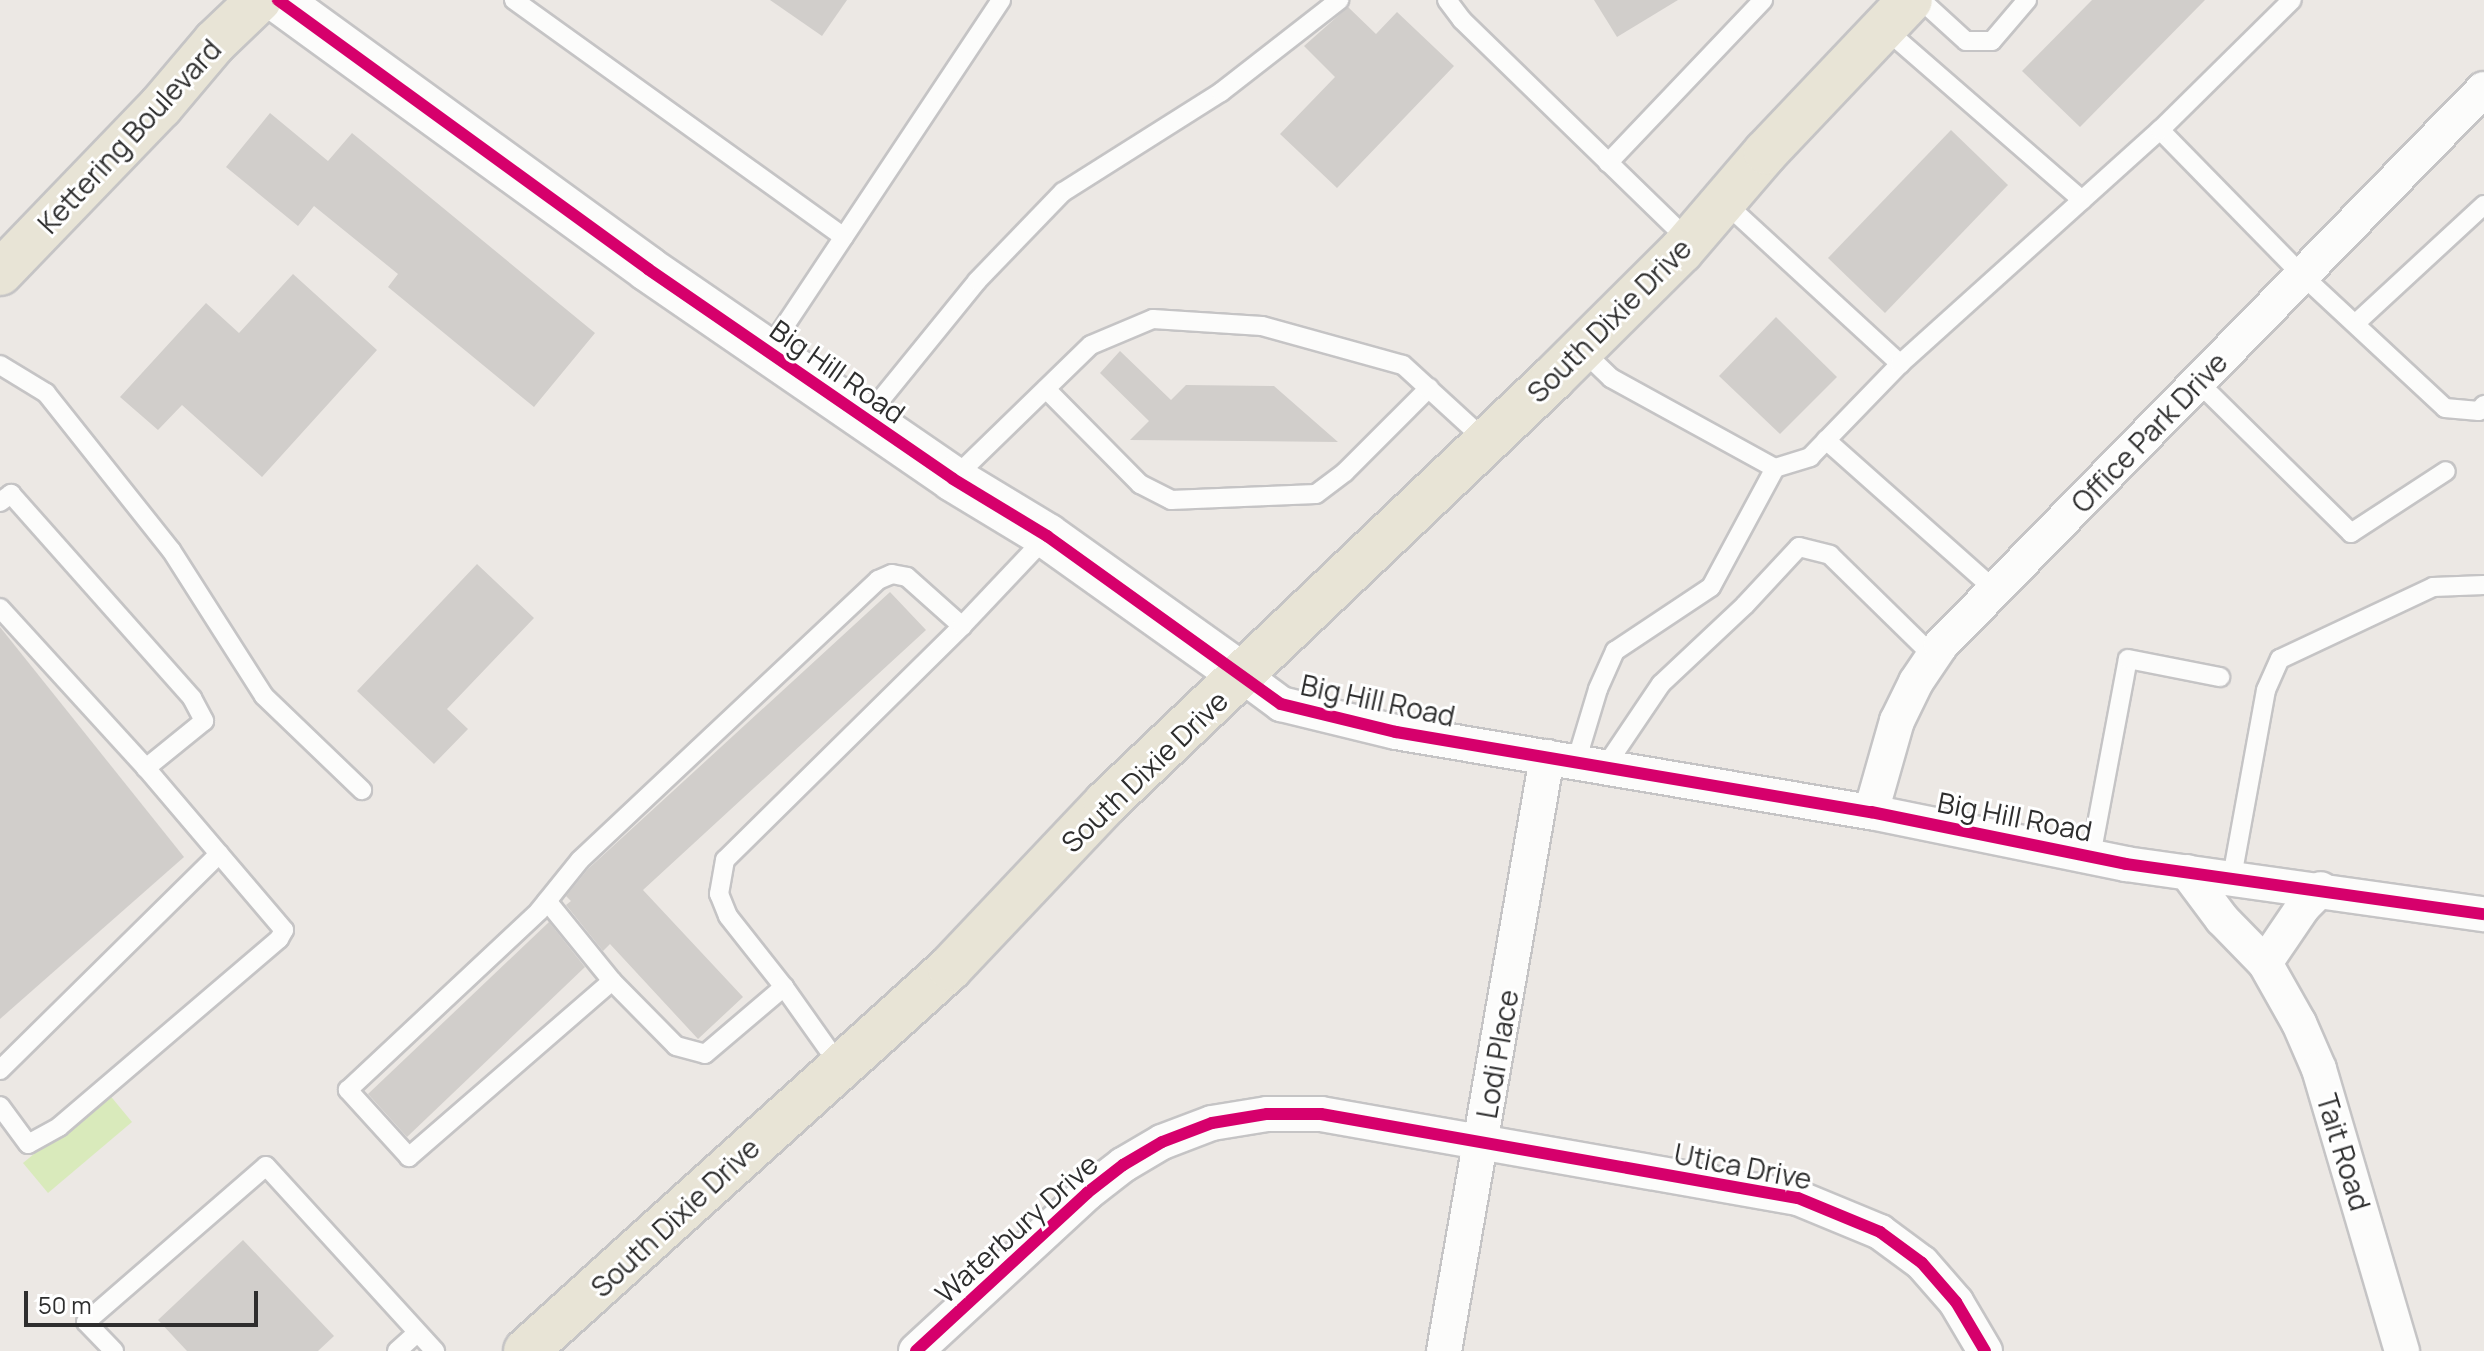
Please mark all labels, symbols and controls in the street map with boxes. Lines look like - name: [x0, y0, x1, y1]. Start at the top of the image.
- street label: Kettering Boulevard: [31, 32, 227, 240]
- street label: South Dixie Drive: [1520, 231, 1698, 409]
- street label: Big Hill Road: [764, 312, 912, 430]
- street label: Office Park Drive: [2064, 345, 2234, 519]
- street label: Big Hill Road: [1298, 667, 1458, 733]
- street label: South Dixie Drive: [1054, 683, 1234, 859]
- street label: Big Hill Road: [1935, 785, 2095, 847]
- street label: Lodi Place: [1469, 987, 1525, 1121]
- street label: Tait Road: [2310, 1090, 2378, 1214]
- street label: South Dixie Drive: [584, 1130, 766, 1304]
- street label: Utica Drive: [1671, 1136, 1815, 1196]
- street label: Waterbury Drive: [928, 1146, 1104, 1310]
- scale bar: [28, 1275, 262, 1325]
- text: 50 m: [38, 1288, 92, 1321]

